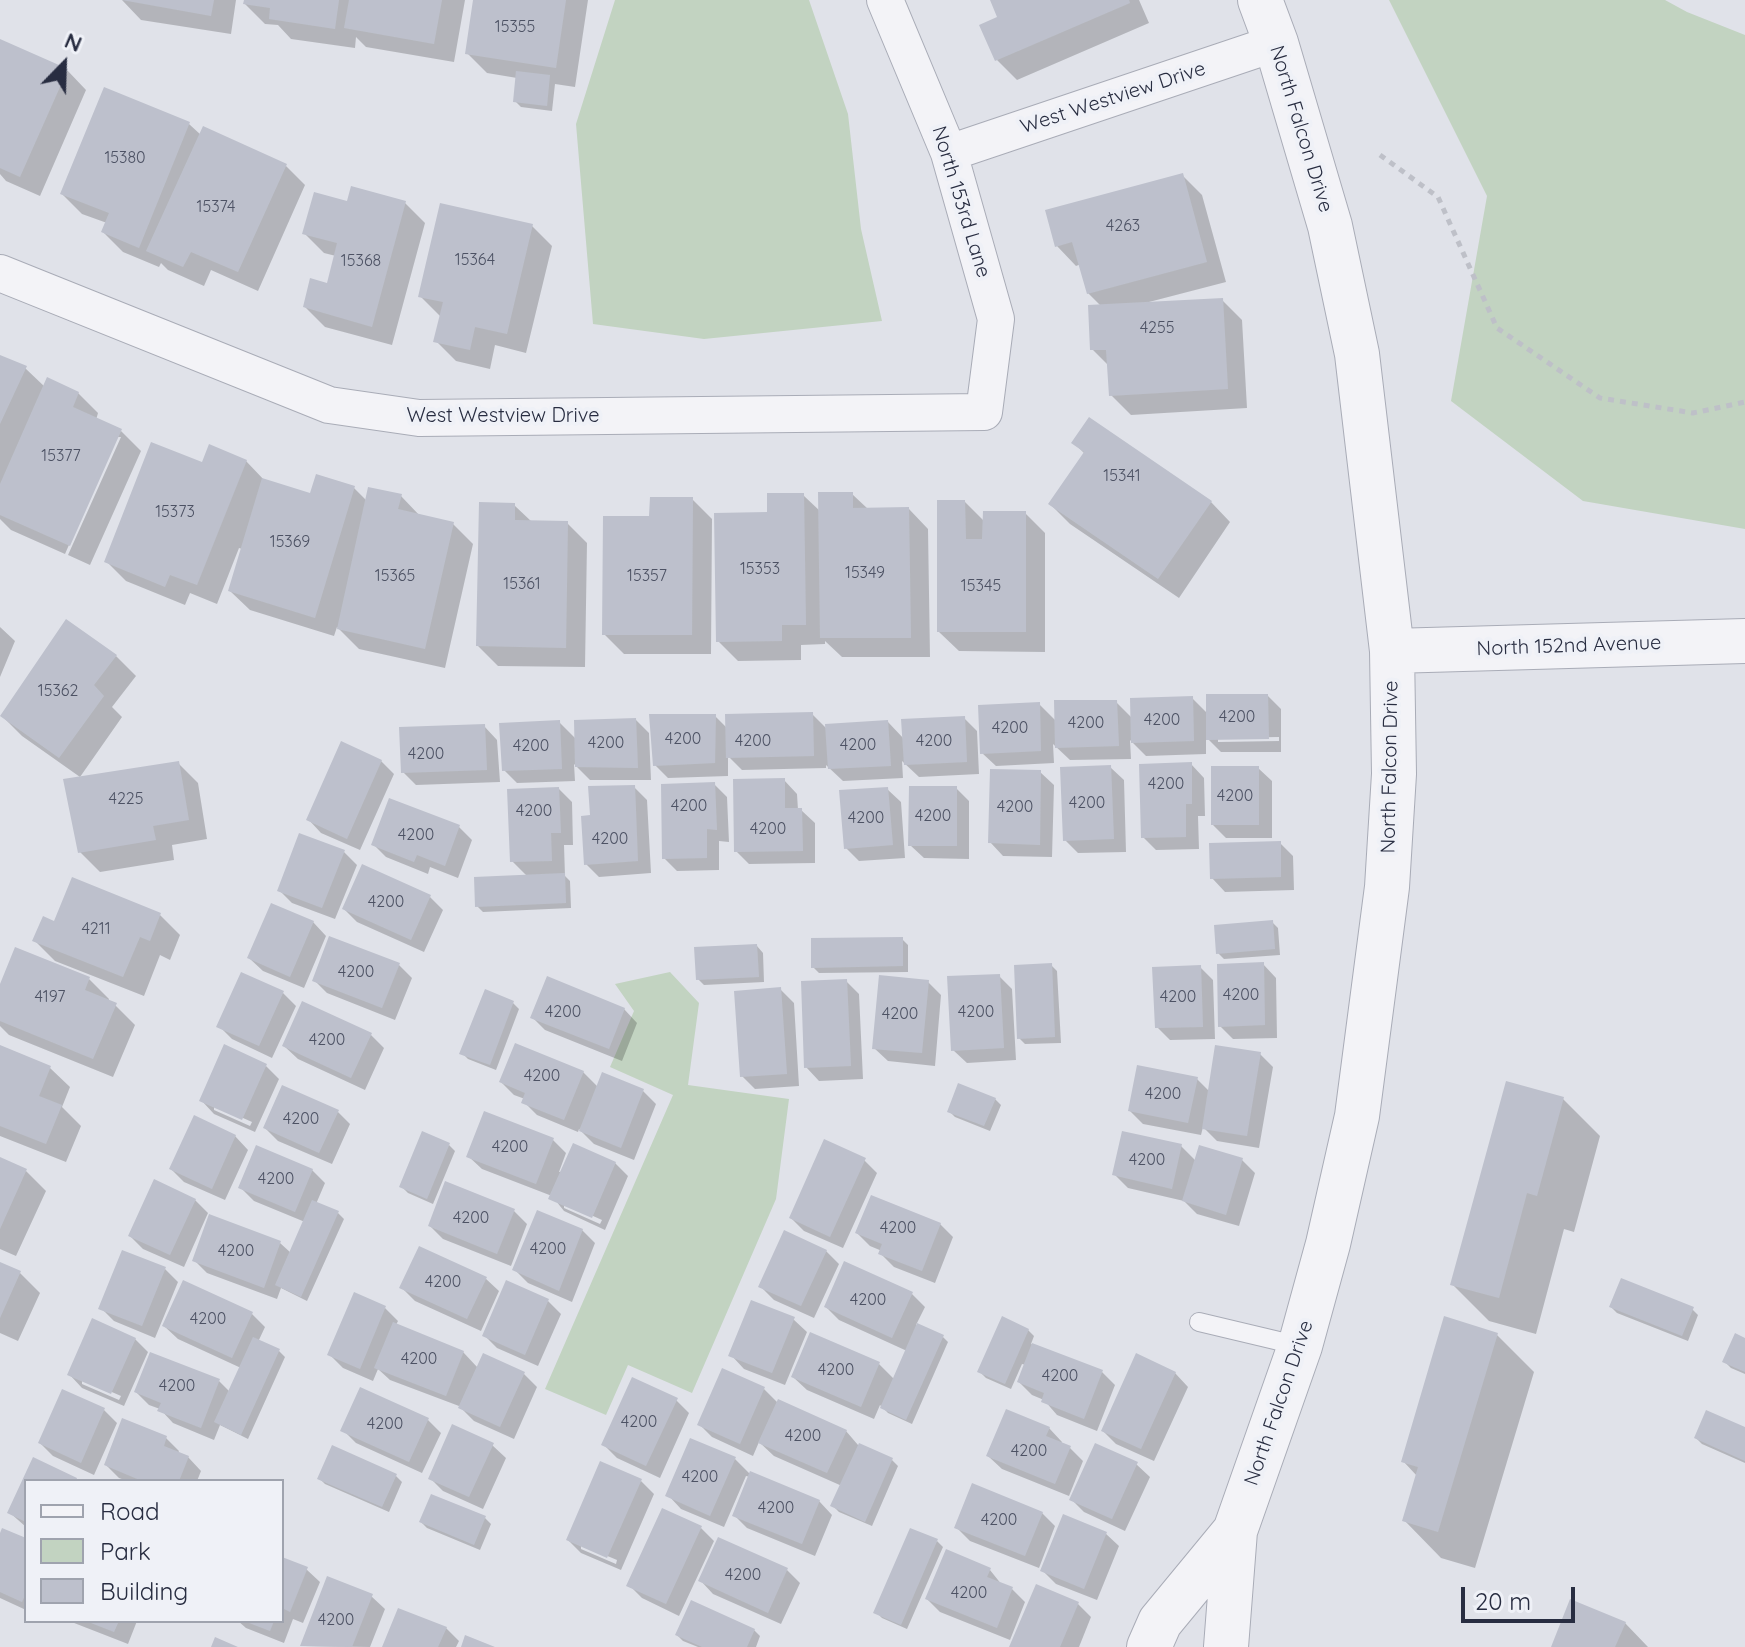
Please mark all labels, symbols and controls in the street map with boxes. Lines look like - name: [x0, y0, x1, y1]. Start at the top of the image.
- house number: 15355: [495, 17, 535, 37]
- north arrow: [24, 24, 104, 104]
- text: N: [60, 26, 86, 58]
- street label: North Falcon Drive: [1264, 43, 1338, 215]
- street label: West Westview Drive: [1017, 57, 1209, 139]
- street label: North 153rd Lane: [927, 123, 995, 281]
- house number: 15380: [104, 148, 146, 168]
- house number: 15374: [196, 197, 236, 217]
- house number: 4263: [1106, 216, 1140, 236]
- house number: 15364: [455, 250, 495, 270]
- house number: 15368: [341, 251, 381, 271]
- house number: 4255: [1140, 318, 1174, 338]
- street label: West Westview Drive: [406, 404, 600, 428]
- house number: 15377: [41, 446, 81, 466]
- house number: 15341: [1103, 466, 1141, 486]
- house number: 15373: [155, 502, 195, 522]
- house number: 15369: [270, 532, 310, 552]
- house number: 15353: [740, 559, 780, 579]
- house number: 15349: [845, 563, 885, 583]
- house number: 15365: [375, 566, 415, 586]
- house number: 15357: [627, 566, 667, 586]
- house number: 15361: [503, 574, 541, 594]
- house number: 15345: [961, 576, 1001, 596]
- street label: North 152nd Avenue: [1476, 631, 1662, 661]
- street label: North Falcon Drive: [1376, 680, 1404, 854]
- house number: 15362: [38, 681, 78, 701]
- house number: 4200: [1219, 707, 1255, 727]
- house number: 4200: [1144, 710, 1180, 730]
- house number: 4200: [1068, 713, 1104, 733]
- house number: 4200: [992, 718, 1028, 738]
- house number: 4200: [665, 729, 701, 749]
- house number: 4200: [735, 731, 771, 751]
- house number: 4200: [916, 731, 952, 751]
- house number: 4200: [588, 733, 624, 753]
- house number: 4200: [840, 735, 876, 755]
- house number: 4200: [513, 736, 549, 756]
- house number: 4200: [408, 744, 444, 764]
- house number: 4200: [1148, 774, 1184, 794]
- house number: 4200: [1217, 786, 1253, 806]
- house number: 4225: [109, 789, 143, 809]
- house number: 4200: [1069, 793, 1105, 813]
- house number: 4200: [671, 796, 707, 816]
- house number: 4200: [997, 797, 1033, 817]
- house number: 4200: [516, 801, 552, 821]
- house number: 4200: [915, 806, 951, 826]
- house number: 4200: [848, 808, 884, 828]
- house number: 4200: [750, 819, 786, 839]
- house number: 4200: [398, 825, 434, 845]
- house number: 4200: [592, 829, 628, 849]
- house number: 4200: [368, 892, 404, 912]
- house number: 4211: [81, 919, 111, 939]
- house number: 4200: [338, 962, 374, 982]
- house number: 4200: [1223, 985, 1259, 1005]
- house number: 4197: [35, 987, 65, 1007]
- house number: 4200: [1160, 987, 1196, 1007]
- house number: 4200: [545, 1002, 581, 1022]
- house number: 4200: [958, 1002, 994, 1022]
- house number: 4200: [882, 1004, 918, 1024]
- house number: 4200: [309, 1030, 345, 1050]
- house number: 4200: [524, 1066, 560, 1086]
- house number: 4200: [1145, 1084, 1181, 1104]
- house number: 4200: [283, 1109, 319, 1129]
- house number: 4200: [492, 1137, 528, 1157]
- house number: 4200: [1129, 1150, 1165, 1170]
- house number: 4200: [258, 1169, 294, 1189]
- house number: 4200: [453, 1208, 489, 1228]
- house number: 4200: [880, 1218, 916, 1238]
- house number: 4200: [530, 1239, 566, 1259]
- house number: 4200: [218, 1241, 254, 1261]
- house number: 4200: [425, 1272, 461, 1292]
- house number: 4200: [850, 1290, 886, 1310]
- house number: 4200: [190, 1309, 226, 1329]
- street label: North Falcon Drive: [1239, 1317, 1319, 1489]
- house number: 4200: [401, 1349, 437, 1369]
- house number: 4200: [818, 1360, 854, 1380]
- house number: 4200: [1042, 1366, 1078, 1386]
- house number: 4200: [159, 1376, 195, 1396]
- house number: 4200: [621, 1412, 657, 1432]
- house number: 4200: [367, 1414, 403, 1434]
- house number: 4200: [785, 1426, 821, 1446]
- house number: 4200: [1011, 1441, 1047, 1461]
- house number: 4200: [682, 1467, 718, 1487]
- legend: [24, 1479, 284, 1623]
- text: Road: [100, 1496, 160, 1526]
- house number: 4200: [758, 1498, 794, 1518]
- house number: 4200: [981, 1510, 1017, 1530]
- text: Park: [100, 1536, 151, 1566]
- house number: 4200: [725, 1565, 761, 1585]
- scale bar: [1465, 1571, 1579, 1621]
- text: Building: [100, 1576, 188, 1606]
- house number: 4200: [951, 1583, 987, 1603]
- text: 20 m: [1475, 1586, 1531, 1616]
- house number: 4200: [318, 1610, 354, 1630]

